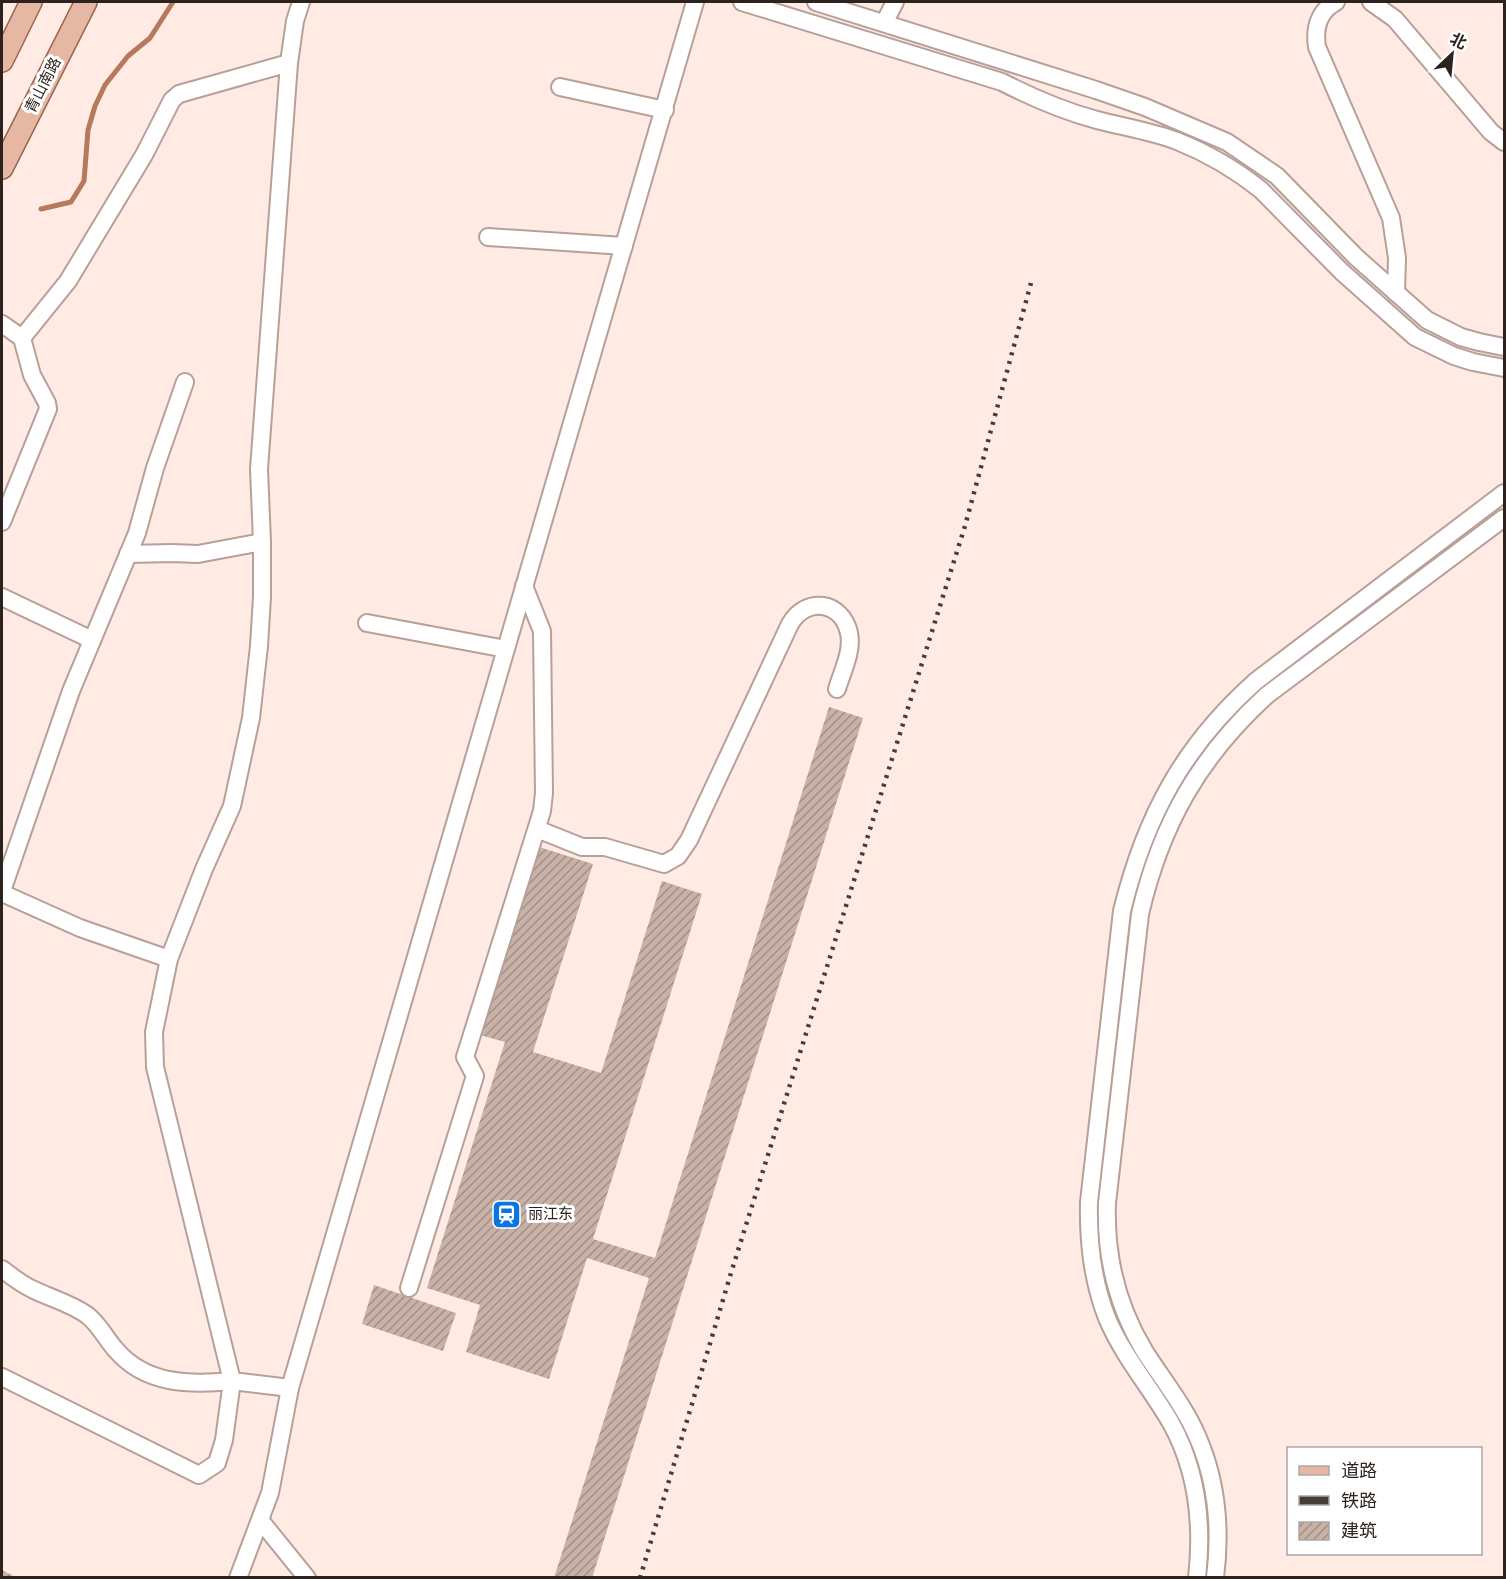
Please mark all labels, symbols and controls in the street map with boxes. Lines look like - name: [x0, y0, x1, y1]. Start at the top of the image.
- north arrow: [1422, 24, 1482, 84]
- text: 北: [1447, 29, 1470, 53]
- street label: 青山南路: [21, 54, 65, 116]
- station icon: 丽江东: [491, 1198, 523, 1230]
- place label: 丽江东: [528, 1205, 573, 1223]
- legend: [1287, 1447, 1482, 1555]
- text: 道路: [1341, 1460, 1377, 1481]
- text: 铁路: [1341, 1490, 1377, 1511]
- text: 建筑: [1341, 1520, 1377, 1541]

